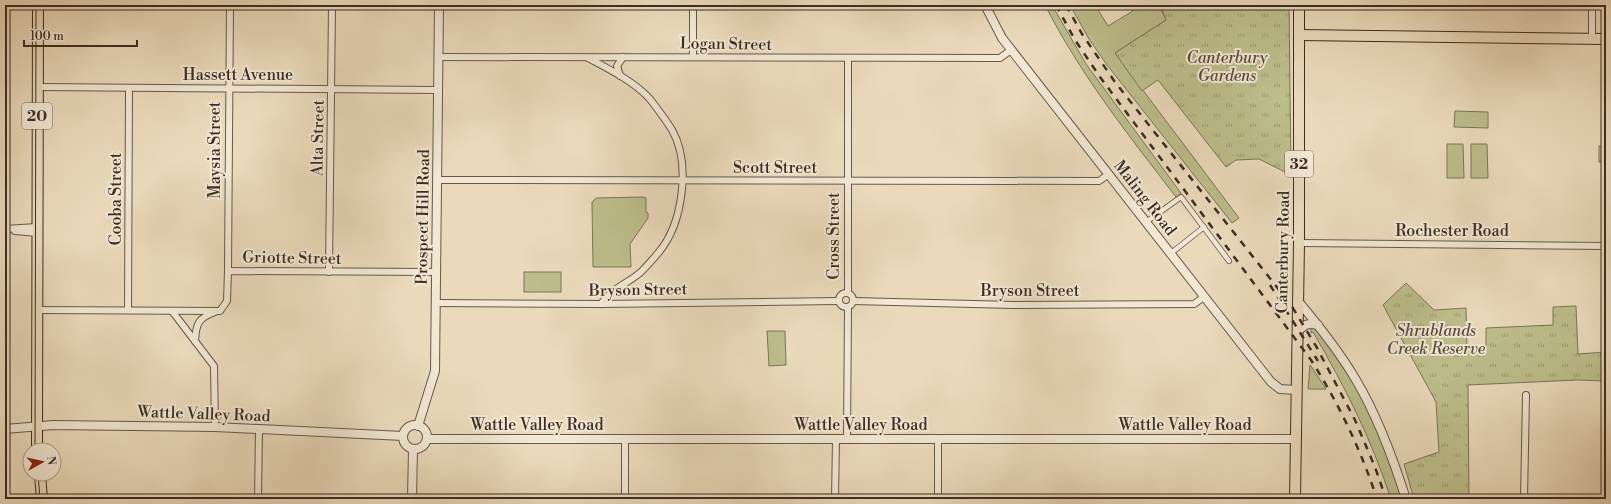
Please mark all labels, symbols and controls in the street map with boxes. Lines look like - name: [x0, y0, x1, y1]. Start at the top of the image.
- scale bar: [24, 22, 137, 48]
- text: 100 m: [30, 29, 64, 44]
- street label: Logan Street: [680, 33, 773, 55]
- park label: Canterbury Gardens: [1187, 48, 1268, 86]
- street label: Hassett Avenue: [183, 65, 293, 85]
- street label: Alta Street: [307, 99, 329, 177]
- street label: Maysia Street: [205, 101, 225, 199]
- road number: 20: [22, 103, 52, 129]
- street label: Prospect Hill Road: [412, 149, 434, 285]
- road number: 32: [1285, 151, 1313, 177]
- street label: Cooba Street: [106, 152, 126, 245]
- street label: Maling Road: [1109, 156, 1181, 240]
- street label: Scott Street: [733, 158, 817, 178]
- street label: Canterbury Road: [1272, 190, 1294, 314]
- street label: Cross Street: [824, 192, 844, 280]
- street label: Rochester Road: [1395, 221, 1509, 241]
- street label: Griotte Street: [242, 247, 342, 269]
- street label: Bryson Street: [587, 279, 688, 301]
- street label: Bryson Street: [980, 281, 1080, 301]
- park label: Shrublands Creek Reserve: [1387, 321, 1486, 359]
- street label: Wattle Valley Road: [136, 402, 271, 426]
- street label: Wattle Valley Road: [469, 415, 604, 435]
- street label: Wattle Valley Road: [793, 415, 928, 435]
- street label: Wattle Valley Road: [1117, 415, 1252, 435]
- north arrow: [22, 442, 62, 482]
- text: N: [43, 455, 58, 466]

